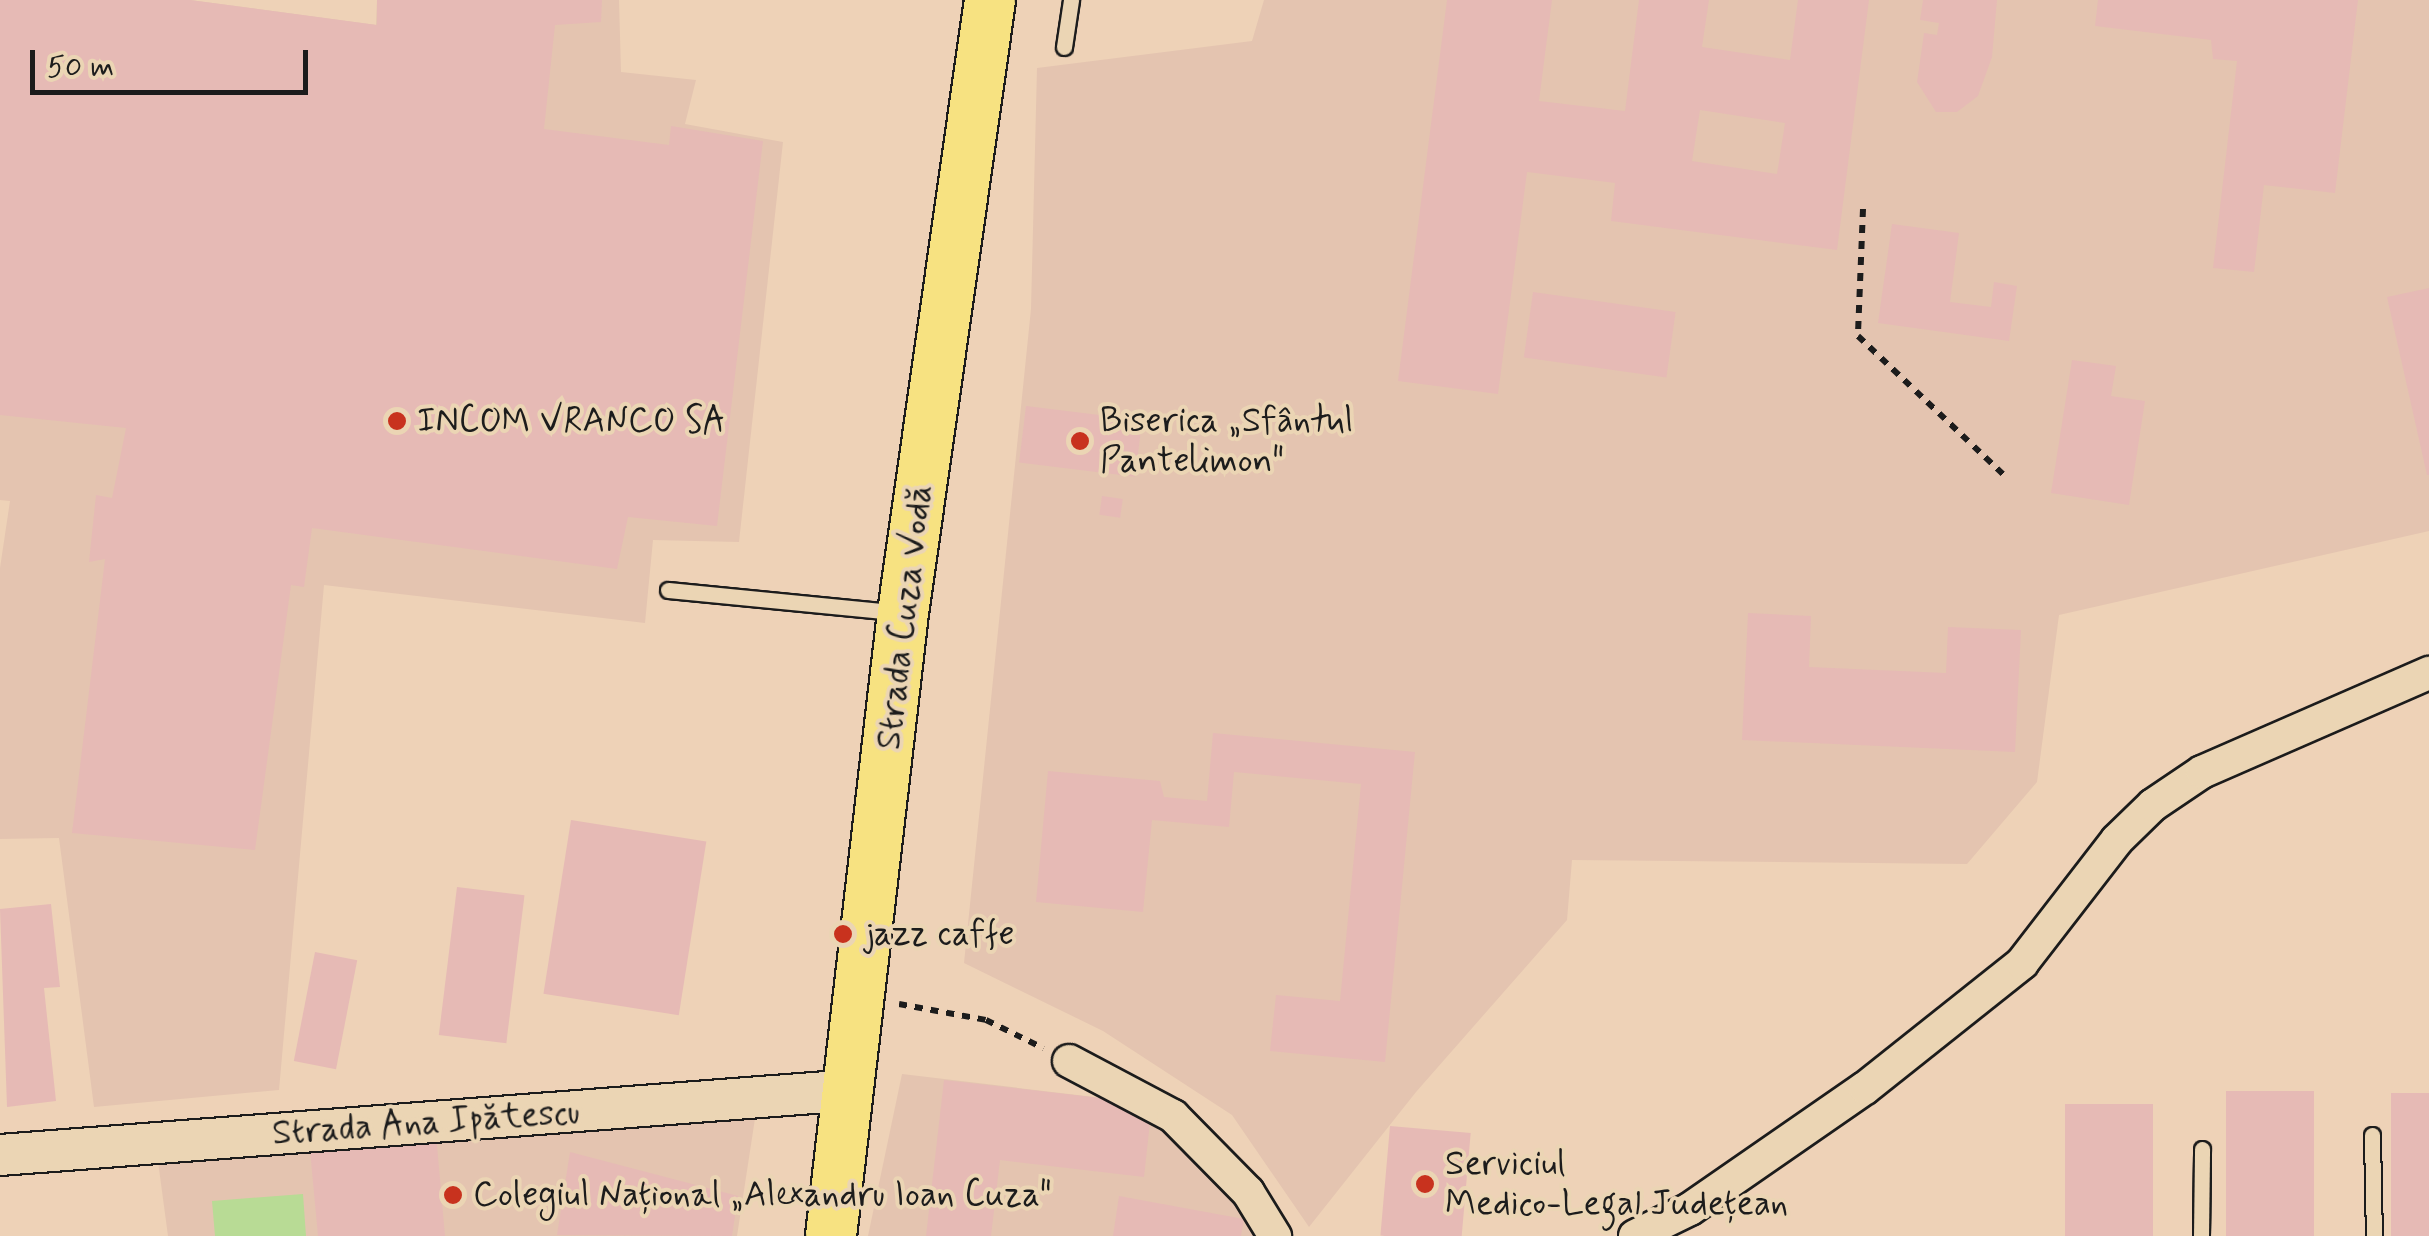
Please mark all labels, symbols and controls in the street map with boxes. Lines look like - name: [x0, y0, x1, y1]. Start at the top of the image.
- scale bar: [35, 30, 312, 92]
- text: 50 m: [47, 48, 114, 87]
- place label: INCOM VRANCO SA: [417, 400, 727, 442]
- place label: Biserica „Sfântul Pantelimon": [1100, 400, 1353, 482]
- marker: INCOM VRANCO SA: [386, 410, 408, 432]
- marker: Biserica „Sfântul Pantelimon": [1069, 430, 1091, 452]
- street label: Strada Cuza Vodă: [868, 482, 942, 752]
- place label: jazz caffe: [863, 913, 1014, 955]
- marker: jazz caffe: [832, 923, 854, 945]
- street label: Strada Ana Ipătescu: [272, 1091, 580, 1155]
- place label: Serviciul Medico-Legal Județean: [1445, 1143, 1783, 1225]
- marker: Serviciul Medico-Legal Județean: [1414, 1173, 1436, 1195]
- place label: Colegiul Național „Alexandru Ioan Cuza": [473, 1174, 1064, 1216]
- marker: Colegiul Național „Alexandru Ioan Cuza": [442, 1184, 464, 1206]

